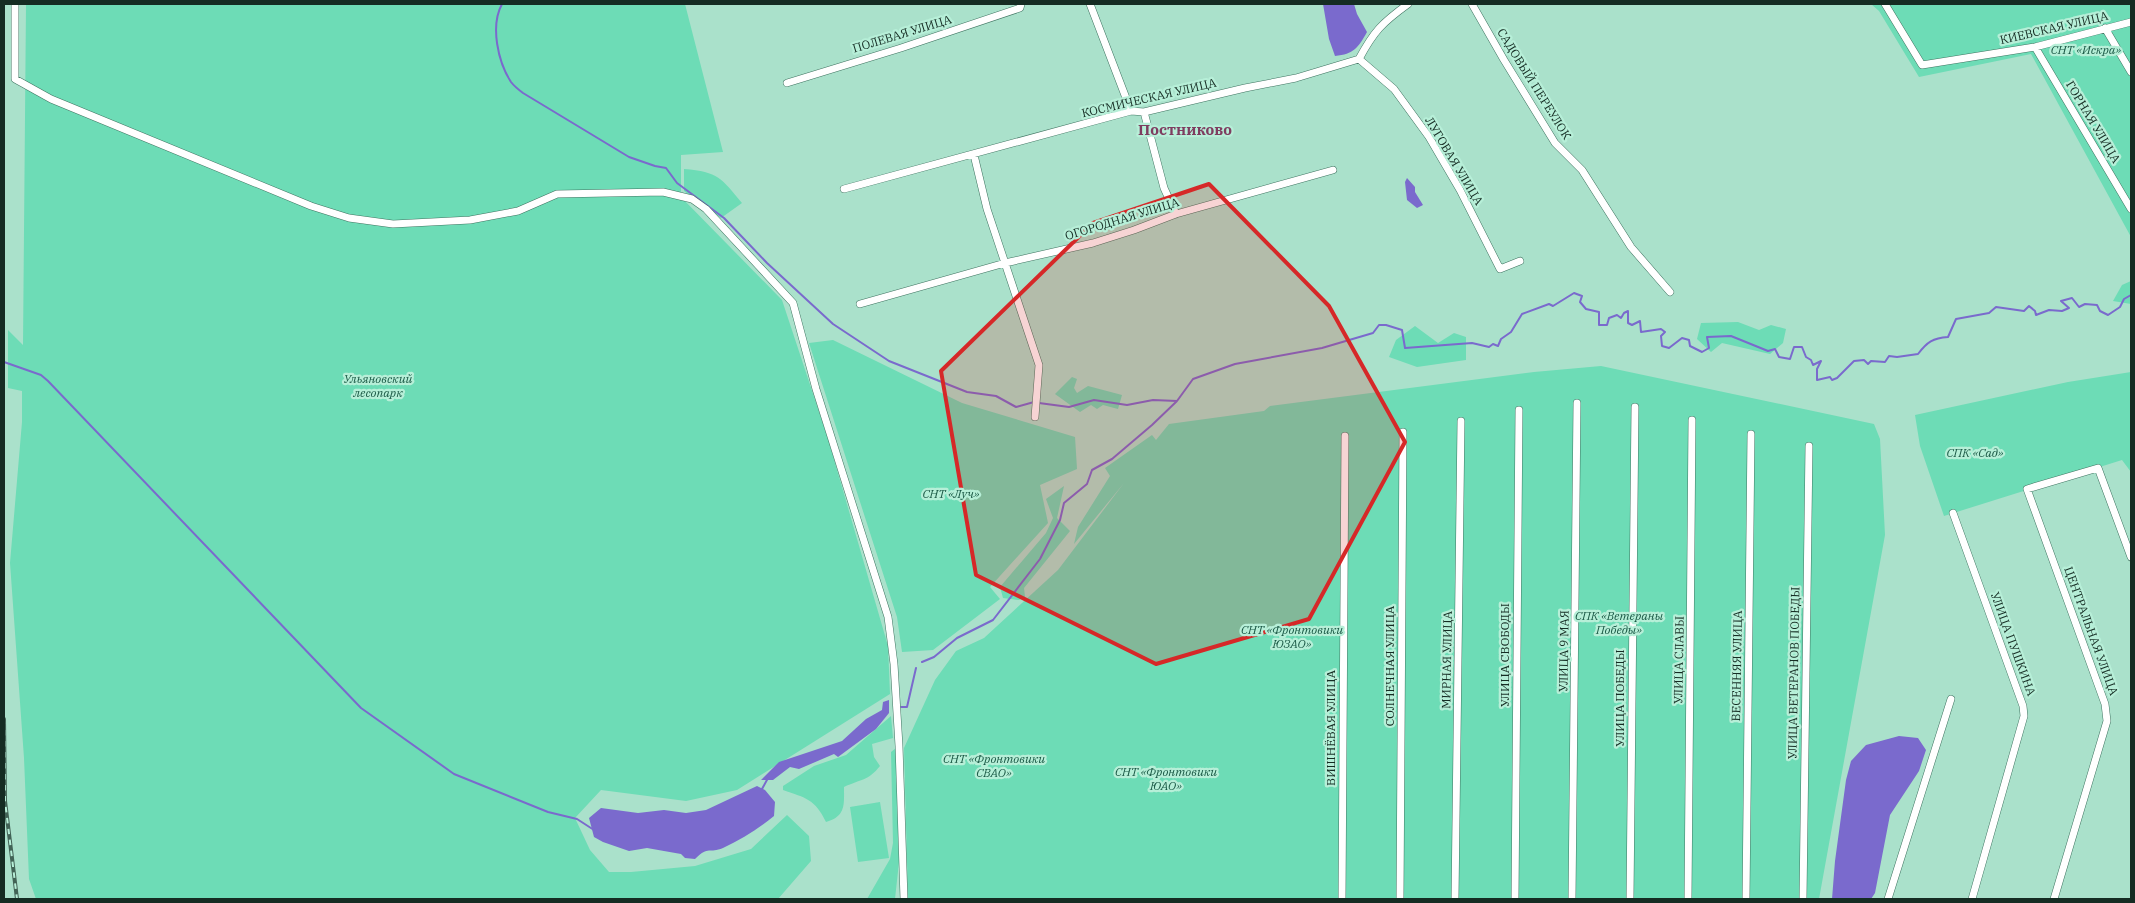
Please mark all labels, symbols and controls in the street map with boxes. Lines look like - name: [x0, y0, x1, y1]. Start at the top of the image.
- street label: КИЕВСКАЯ УЛИЦА: [1998, 8, 2110, 47]
- street label: ПОЛЕВАЯ УЛИЦА: [851, 11, 954, 56]
- street label: САДОВЫЙ ПЕРЕУЛОК: [1494, 26, 1575, 143]
- park label: СНТ «Искра»: [2051, 42, 2121, 57]
- street label: КОСМИЧЕСКАЯ УЛИЦА: [1080, 75, 1219, 120]
- street label: ГОРНАЯ УЛИЦА: [2063, 78, 2124, 166]
- street label: ЛУГОВАЯ УЛИЦА: [1422, 114, 1487, 208]
- district label: Постниково: [1138, 120, 1232, 139]
- street label: ОГОРОДНАЯ УЛИЦА: [1063, 194, 1181, 243]
- park label: Ульяновский лесопарк: [344, 371, 412, 400]
- park label: СПК «Сад»: [1946, 445, 2004, 460]
- park label: СНТ «Луч»: [922, 486, 980, 501]
- street label: ЦЕНТРАЛЬНАЯ УЛИЦА: [2061, 564, 2122, 698]
- street label: УЛИЦА ВЕТЕРАНОВ ПОБЕДЫ: [1784, 587, 1803, 759]
- street label: УЛИЦА ПУШКИНА: [1988, 590, 2040, 699]
- street label: УЛИЦА СВОБОДЫ: [1497, 603, 1512, 707]
- street label: СОЛНЕЧНАЯ УЛИЦА: [1382, 605, 1397, 726]
- park label: СПК «Ветераны Победы»: [1575, 608, 1664, 637]
- street label: МИРНАЯ УЛИЦА: [1438, 610, 1455, 709]
- street label: УЛИЦА 9 МАЯ: [1555, 610, 1572, 692]
- street label: ВЕСЕННЯЯ УЛИЦА: [1728, 610, 1745, 722]
- street label: УЛИЦА СЛАВЫ: [1670, 616, 1687, 704]
- park label: СНТ «Фронтовики ЮЗАО»: [1241, 622, 1343, 651]
- street label: УЛИЦА ПОБЕДЫ: [1612, 649, 1627, 747]
- street label: ВИШНЁВАЯ УЛИЦА: [1323, 669, 1338, 786]
- park label: СНТ «Фронтовики СВАО»: [943, 751, 1045, 780]
- park label: СНТ «Фронтовики ЮАО»: [1115, 764, 1217, 793]

